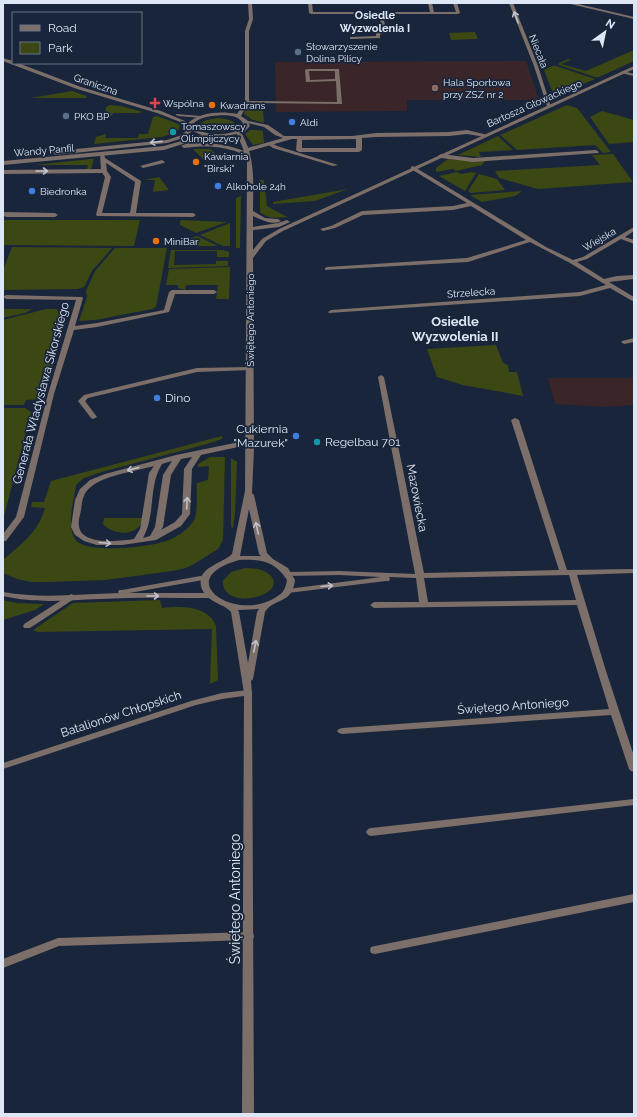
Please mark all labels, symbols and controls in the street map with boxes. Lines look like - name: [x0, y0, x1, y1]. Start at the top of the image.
- district label: Osiedle Wyzwolenia I: [340, 9, 410, 35]
- legend: [12, 12, 142, 64]
- one-way arrow: [511, 12, 519, 24]
- north arrow: [585, 12, 625, 52]
- text: N: [603, 16, 617, 32]
- text: Road: [48, 21, 77, 35]
- street label: Niecała: [527, 33, 550, 70]
- text: Park: [48, 41, 73, 55]
- place label: Stowarzyszenie Dolina Pilicy: [306, 41, 378, 64]
- marker: Stowarzyszenie Dolina Pilicy: [293, 47, 303, 57]
- street label: Graniczna: [72, 72, 119, 97]
- place label: Hala Sportowa przy ZSZ nr 2: [443, 77, 511, 100]
- street label: Bartosza Głowackiego: [485, 77, 583, 129]
- marker: Hala Sportowa przy ZSZ nr 2: [430, 83, 440, 93]
- marker: Wspólna: [150, 98, 160, 108]
- place label: Wspólna: [163, 98, 204, 109]
- marker: Kwadrans: [207, 100, 217, 110]
- place label: Kwadrans: [220, 100, 266, 111]
- marker: PKO BP: [61, 111, 71, 121]
- place label: PKO BP: [74, 111, 109, 122]
- marker: Aldi: [287, 117, 297, 127]
- place label: Aldi: [300, 117, 318, 128]
- place label: Tomaszowscy Olimpijczycy: [181, 121, 246, 144]
- marker: Tomaszowscy Olimpijczycy: [168, 127, 178, 137]
- one-way arrow: [150, 139, 163, 146]
- street label: Wandy Panfil: [14, 142, 75, 159]
- place label: Kawiarnia "Birski": [204, 151, 248, 174]
- marker: Kawiarnia "Birski": [191, 157, 201, 167]
- one-way arrow: [35, 167, 48, 175]
- marker: Alkohole 24h: [213, 181, 223, 191]
- place label: Alkohole 24h: [226, 181, 286, 192]
- marker: Biedronka: [27, 186, 37, 196]
- place label: Biedronka: [40, 186, 87, 197]
- street label: Wiejska: [581, 226, 618, 253]
- marker: MiniBar: [151, 236, 161, 246]
- place label: MiniBar: [164, 236, 199, 247]
- street label: Świętego Antoniego: [245, 273, 256, 367]
- street label: Strzelecka: [447, 285, 496, 300]
- street label: Generała Władysława Sikorskiego: [10, 300, 72, 486]
- district label: Osiedle Wyzwolenia II: [412, 314, 498, 344]
- place label: Dino: [165, 391, 190, 405]
- marker: Dino: [152, 393, 162, 403]
- place label: Cukiernia "Mazurek": [234, 422, 288, 450]
- marker: Cukiernia "Mazurek": [291, 431, 301, 441]
- place label: Regelbau 701: [325, 435, 400, 449]
- marker: Regelbau 701: [312, 437, 322, 447]
- street label: Mazowiecka: [404, 463, 430, 533]
- one-way arrow: [127, 466, 140, 474]
- one-way arrow: [183, 497, 190, 510]
- one-way arrow: [253, 522, 261, 535]
- one-way arrow: [98, 539, 111, 546]
- one-way arrow: [320, 582, 333, 589]
- one-way arrow: [146, 592, 159, 600]
- one-way arrow: [252, 640, 260, 653]
- street label: Batalionów Chłopskich: [59, 688, 183, 740]
- street label: Świętego Antoniego: [457, 695, 569, 717]
- street label: Świętego Antoniego: [226, 834, 243, 964]

